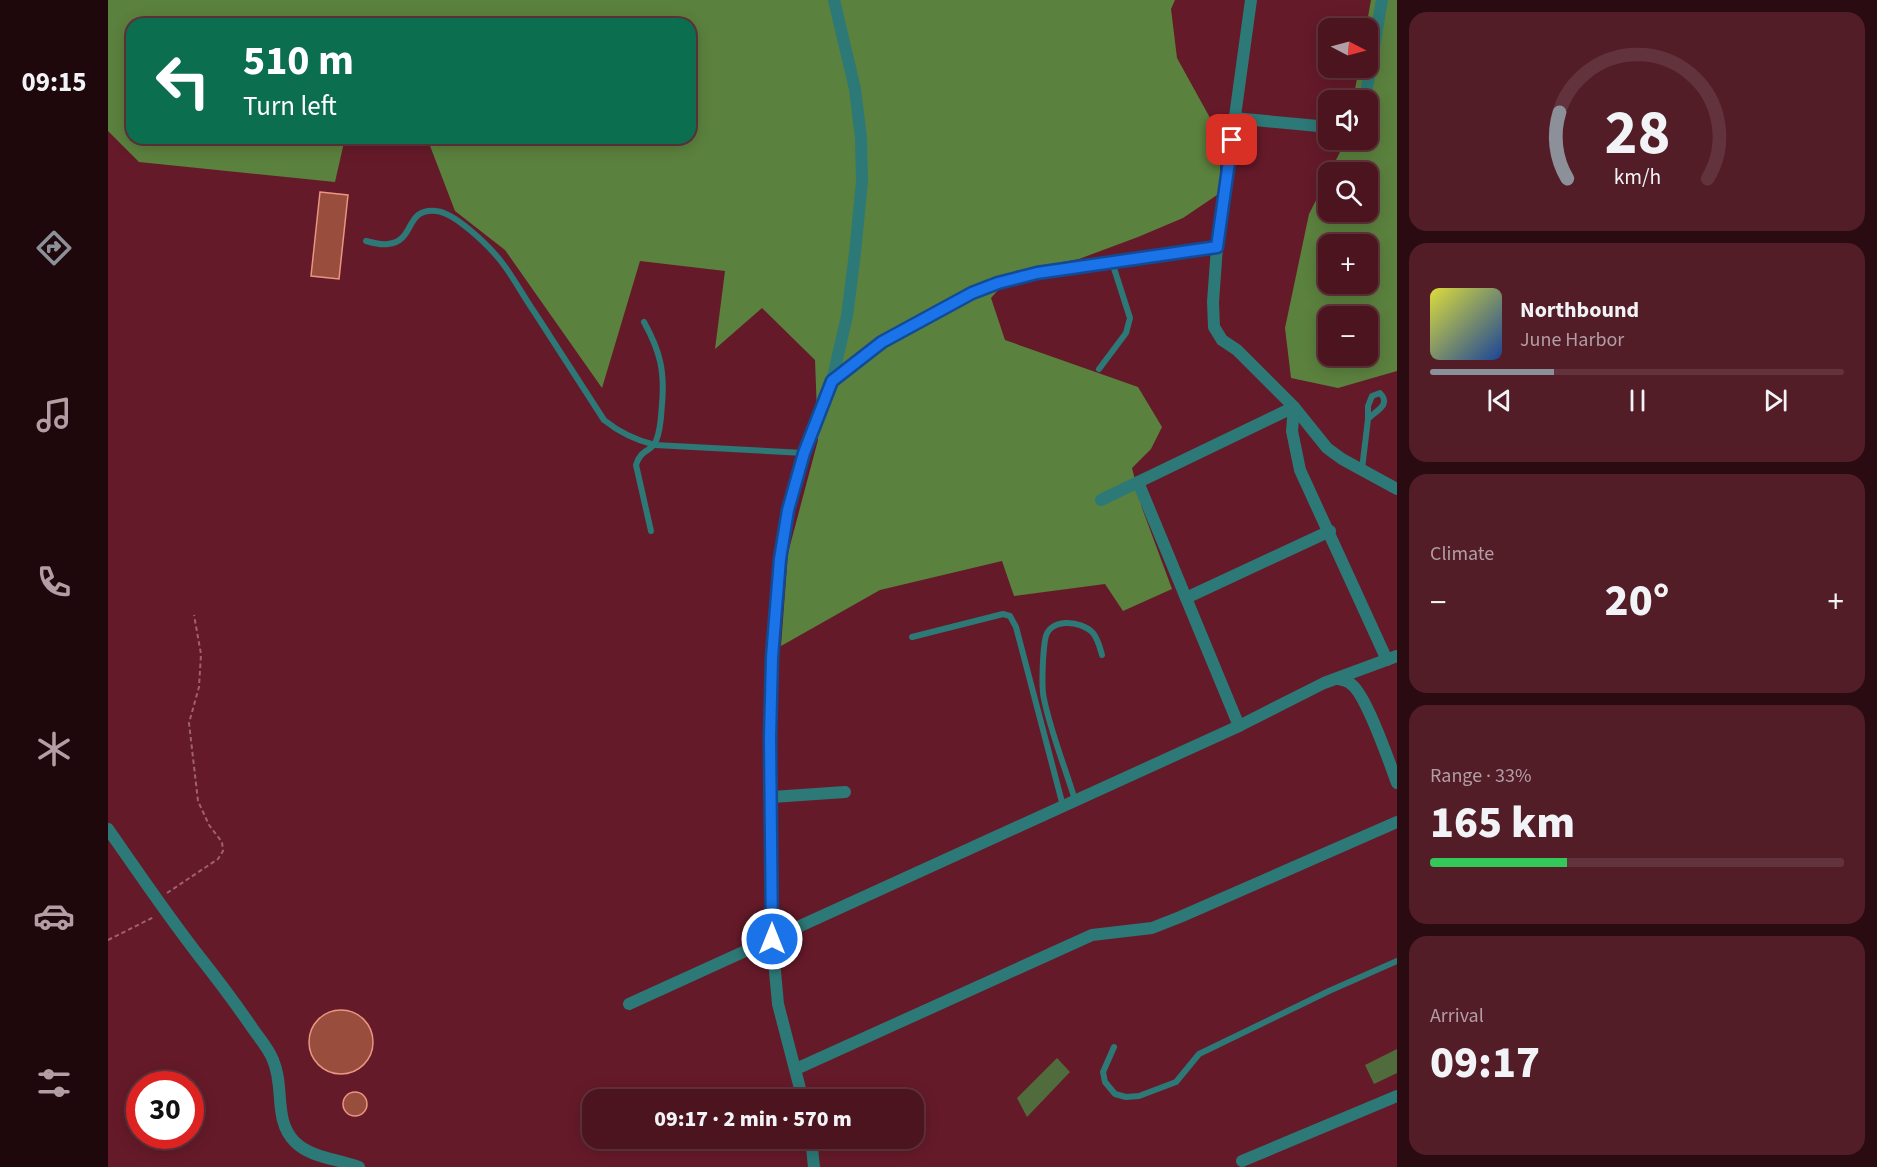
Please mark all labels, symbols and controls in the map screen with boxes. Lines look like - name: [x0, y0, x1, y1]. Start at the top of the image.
- north arrow: [1318, 18, 1378, 78]
- map controls: [1318, 18, 1378, 366]
- text: 510 m: [243, 31, 354, 91]
- icon: left: [144, 42, 222, 120]
- text: 09:15: [21, 63, 87, 102]
- text: Turn left: [243, 87, 337, 126]
- text: 28: [1604, 89, 1670, 178]
- button: sound: [1318, 90, 1378, 150]
- pin: [1206, 114, 1257, 165]
- icon: arrive: [1215, 123, 1248, 156]
- button: search: [1318, 162, 1378, 222]
- text: km/h: [1613, 162, 1661, 193]
- icon: directions: [33, 227, 75, 269]
- button: +: [1318, 234, 1378, 294]
- text: Northbound: [1520, 294, 1639, 326]
- button: −: [1318, 306, 1378, 366]
- text: June Harbor: [1520, 326, 1624, 354]
- icon: previous: [1483, 384, 1516, 417]
- icon: pause: [1621, 384, 1654, 417]
- icon: next: [1759, 384, 1792, 417]
- icon: music: [33, 394, 75, 436]
- text: Climate: [1430, 540, 1494, 568]
- icon: phone: [33, 561, 75, 603]
- text: 20°: [1605, 569, 1669, 633]
- text: −: [1430, 579, 1446, 626]
- text: +: [1828, 579, 1844, 626]
- icon: climate: [33, 728, 75, 770]
- text: Range · 33%: [1430, 762, 1531, 790]
- text: 165 km: [1430, 791, 1575, 855]
- icon: car: [33, 895, 75, 937]
- position arrow: [740, 907, 804, 971]
- text: Arrival: [1430, 1002, 1484, 1030]
- text: 09:17: [1430, 1031, 1540, 1095]
- icon: filters: [33, 1062, 75, 1104]
- speed limit sign: 30: [126, 1071, 204, 1149]
- text: 09:17 · 2 min · 570 m: [654, 1103, 852, 1135]

